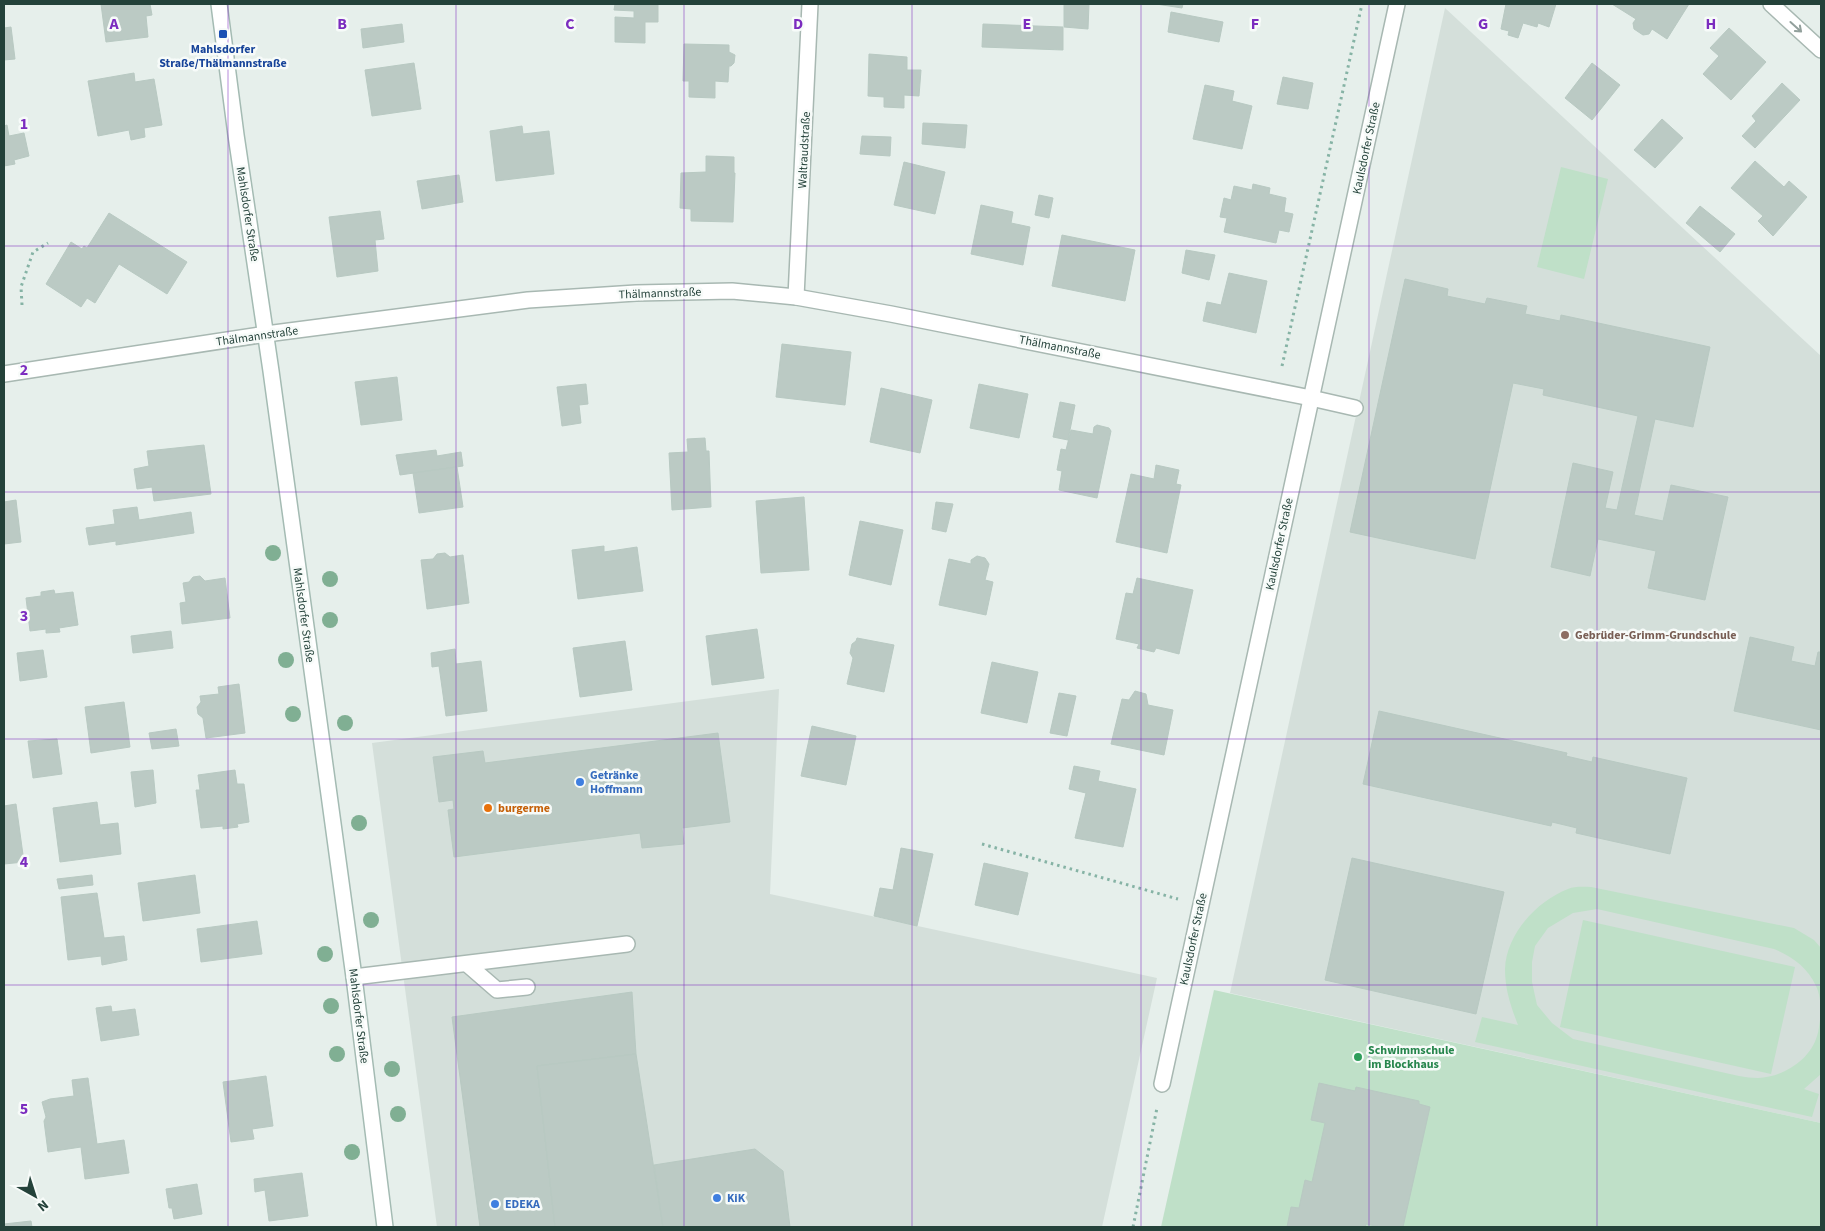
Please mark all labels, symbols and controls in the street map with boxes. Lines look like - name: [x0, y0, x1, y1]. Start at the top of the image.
- text: A: [108, 13, 119, 35]
- text: B: [337, 13, 347, 35]
- text: C: [565, 13, 575, 35]
- text: D: [793, 13, 803, 35]
- text: E: [1023, 13, 1031, 35]
- text: F: [1251, 13, 1259, 35]
- text: G: [1478, 13, 1488, 35]
- text: H: [1706, 13, 1716, 35]
- one-way arrow: [1790, 21, 1802, 33]
- marker: Mahlsdorfer Straße/Thälmannstraße: [217, 28, 229, 40]
- place label: Mahlsdorfer Straße/Thälmannstraße: [159, 41, 287, 72]
- street label: Kaulsdorfer Straße: [1348, 100, 1385, 196]
- street label: Waltraudstraße: [794, 111, 815, 189]
- text: 1: [20, 113, 28, 135]
- street label: Mahlsdorfer Straße: [232, 166, 263, 263]
- street label: Thälmannstraße: [618, 284, 702, 303]
- street label: Thälmannstraße: [215, 322, 299, 351]
- street label: Thälmannstraße: [1018, 331, 1102, 364]
- text: 2: [20, 359, 28, 381]
- street label: Kaulsdorfer Straße: [1261, 496, 1298, 592]
- street label: Mahlsdorfer Straße: [288, 567, 319, 664]
- text: 3: [20, 605, 28, 627]
- place label: Gebrüder-Grimm-Grundschule: [1575, 627, 1736, 644]
- marker: Gebrüder-Grimm-Grundschule: [1559, 629, 1571, 641]
- place label: Getränke Hoffmann: [590, 767, 643, 798]
- marker: Getränke Hoffmann: [574, 776, 586, 788]
- place label: burgerme: [498, 800, 550, 817]
- marker: burgerme: [482, 802, 494, 814]
- text: 4: [20, 851, 29, 873]
- street label: Kaulsdorfer Straße: [1175, 891, 1212, 987]
- street label: Mahlsdorfer Straße: [344, 968, 373, 1065]
- place label: Schwimmschule im Blockhaus: [1368, 1042, 1455, 1073]
- marker: Schwimmschule im Blockhaus: [1352, 1051, 1364, 1063]
- text: 5: [20, 1098, 28, 1120]
- north arrow: [10, 1171, 60, 1221]
- place label: KiK: [727, 1190, 746, 1207]
- marker: KiK: [711, 1192, 723, 1204]
- text: N: [33, 1195, 52, 1216]
- place label: EDEKA: [505, 1196, 540, 1213]
- marker: EDEKA: [489, 1198, 501, 1210]

